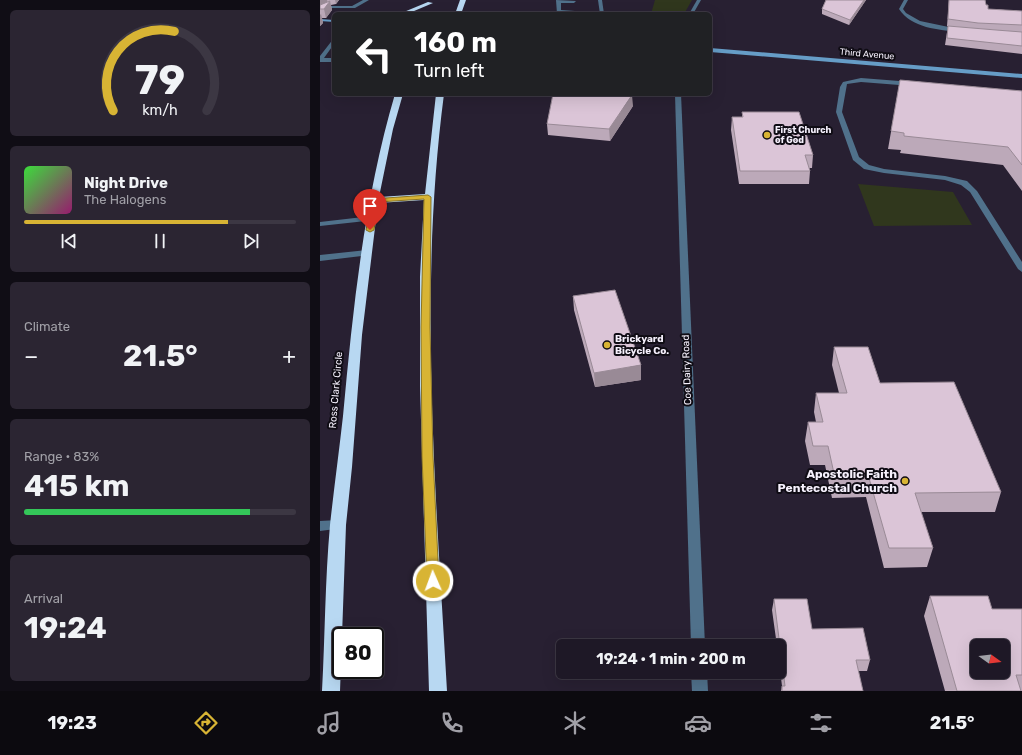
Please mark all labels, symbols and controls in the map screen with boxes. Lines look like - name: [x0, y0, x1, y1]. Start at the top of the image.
- text: 160 m: [414, 26, 497, 59]
- icon: left: [348, 28, 400, 80]
- street label: Third Avenue: [839, 47, 895, 61]
- text: 79: [135, 55, 185, 104]
- text: Turn left: [414, 60, 484, 82]
- text: km/h: [142, 102, 178, 119]
- place label: First Church of God: [775, 125, 832, 145]
- marker: First Church of God: [762, 130, 772, 140]
- text: Night Drive: [84, 174, 168, 192]
- pin: [353, 189, 387, 230]
- text: The Halogens: [84, 192, 166, 207]
- icon: arrive: [359, 195, 381, 217]
- icon: previous: [58, 230, 80, 252]
- icon: pause: [149, 230, 171, 252]
- icon: next: [240, 230, 262, 252]
- text: Climate: [24, 319, 70, 334]
- place label: Brickyard Bicycle Co.: [615, 333, 669, 357]
- street label: Coe Dairy Road: [680, 335, 694, 405]
- text: 21.5°: [123, 338, 198, 374]
- marker: Brickyard Bicycle Co.: [602, 340, 612, 350]
- text: −: [24, 343, 38, 370]
- text: +: [282, 343, 296, 370]
- street label: Ross Clark Circle: [327, 351, 345, 429]
- text: Range · 83%: [24, 449, 99, 464]
- place label: Apostolic Faith Pentecostal Church: [778, 467, 897, 495]
- text: 415 km: [24, 468, 129, 504]
- marker: Apostolic Faith Pentecostal Church: [900, 476, 910, 486]
- position arrow: [412, 560, 454, 602]
- text: Arrival: [24, 591, 63, 606]
- text: 19:24: [24, 610, 107, 646]
- speed limit sign: 80: [332, 627, 384, 679]
- north arrow: [970, 639, 1010, 679]
- map controls: [970, 639, 1010, 679]
- text: 19:24 · 1 min · 200 m: [596, 650, 746, 668]
- icon: directions: [192, 709, 220, 737]
- icon: music: [315, 709, 343, 737]
- icon: phone: [438, 709, 466, 737]
- icon: climate: [561, 709, 589, 737]
- icon: car: [684, 709, 712, 737]
- icon: filters: [807, 709, 835, 737]
- text: 19:23: [47, 712, 97, 734]
- text: 21.5°: [930, 712, 974, 734]

